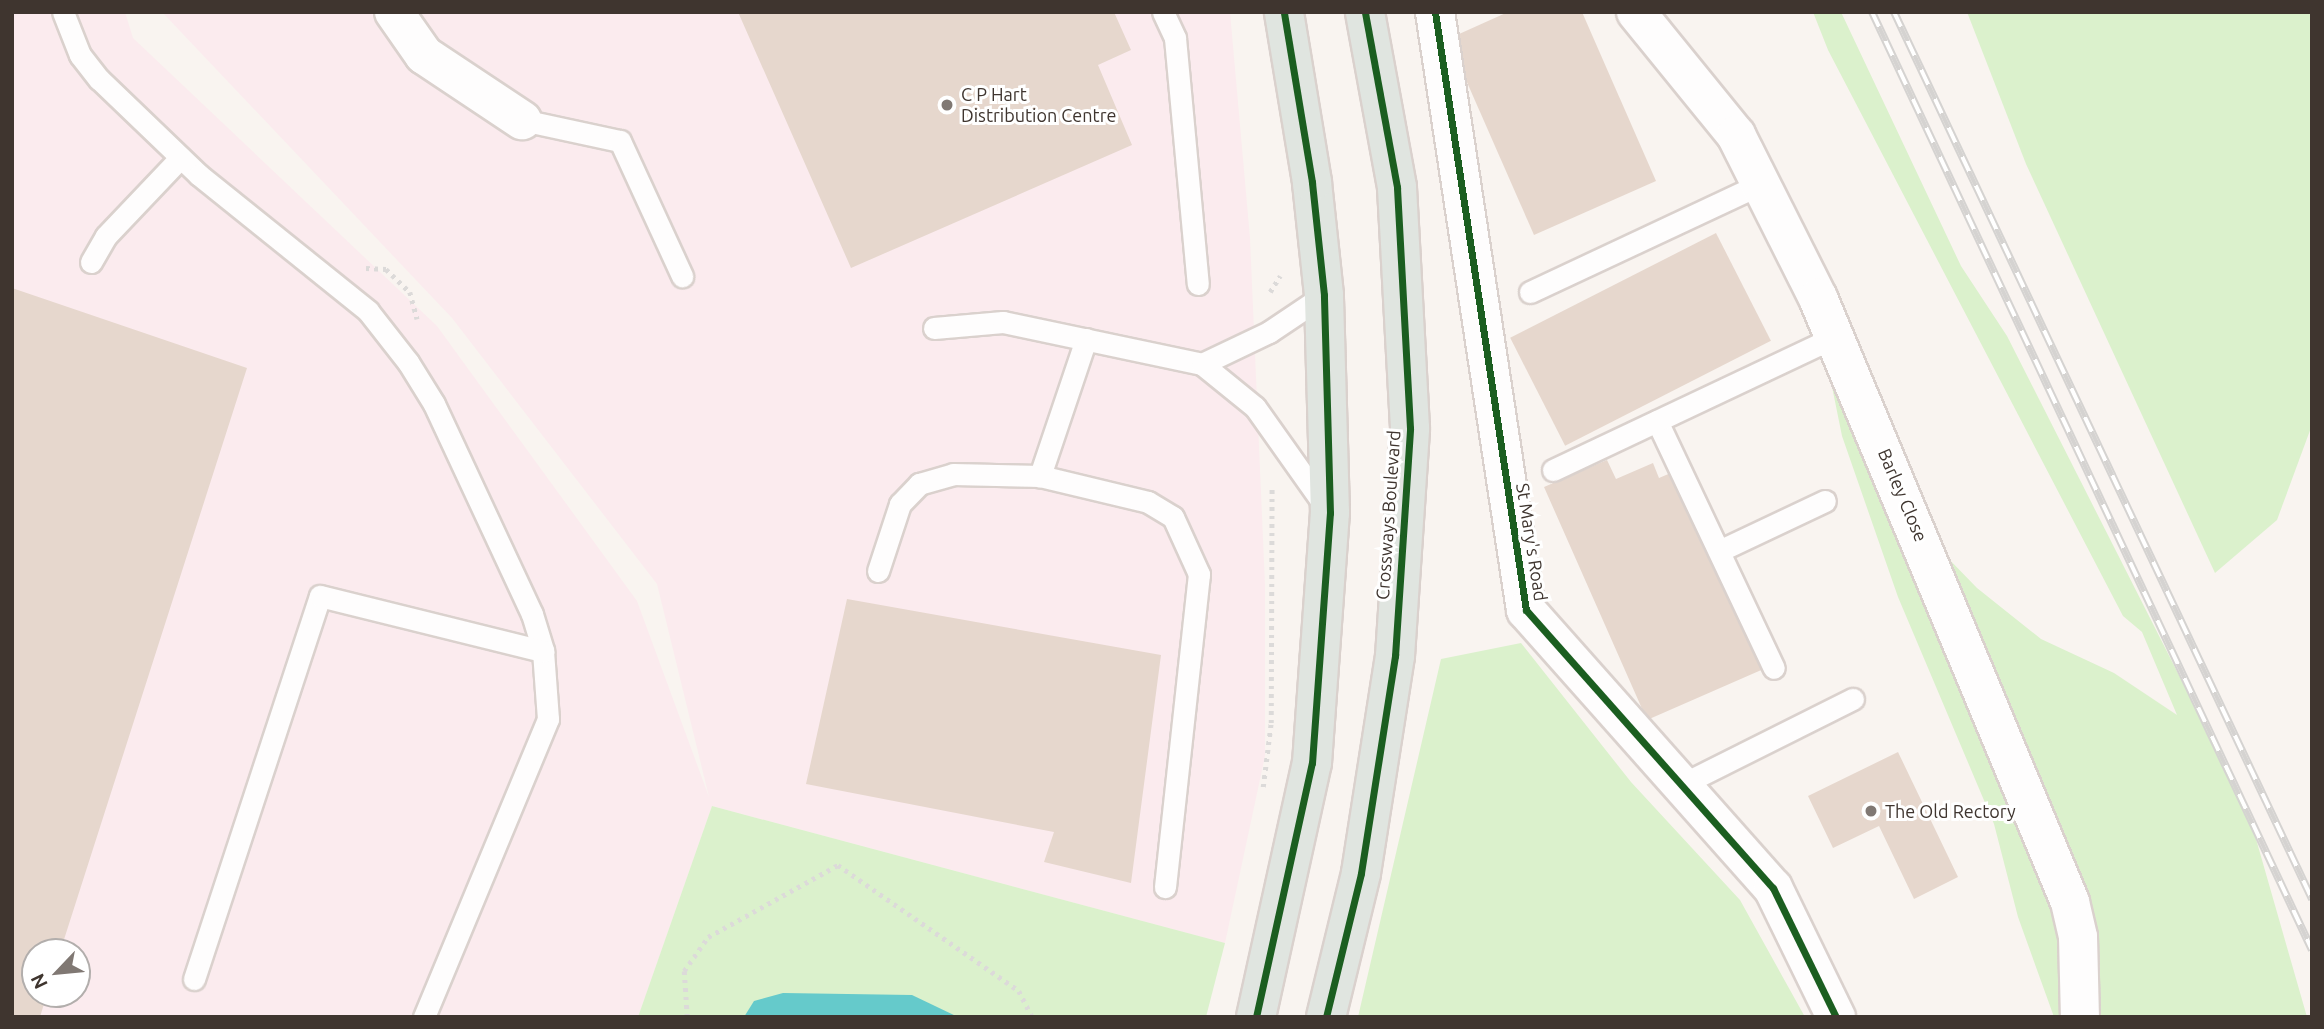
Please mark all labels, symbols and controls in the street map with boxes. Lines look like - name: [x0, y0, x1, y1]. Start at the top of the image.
- place label: C P Hart Distribution Centre: [961, 84, 1116, 126]
- marker: C P Hart Distribution Centre: [939, 97, 955, 113]
- street label: Crossways Boulevard: [1371, 429, 1405, 601]
- street label: Barley Close: [1874, 445, 1932, 545]
- street label: St Mary's Road: [1512, 481, 1552, 603]
- place label: The Old Rectory: [1885, 800, 2016, 822]
- marker: The Old Rectory: [1863, 803, 1879, 819]
- north arrow: [21, 938, 91, 1008]
- text: N: [26, 970, 52, 993]

